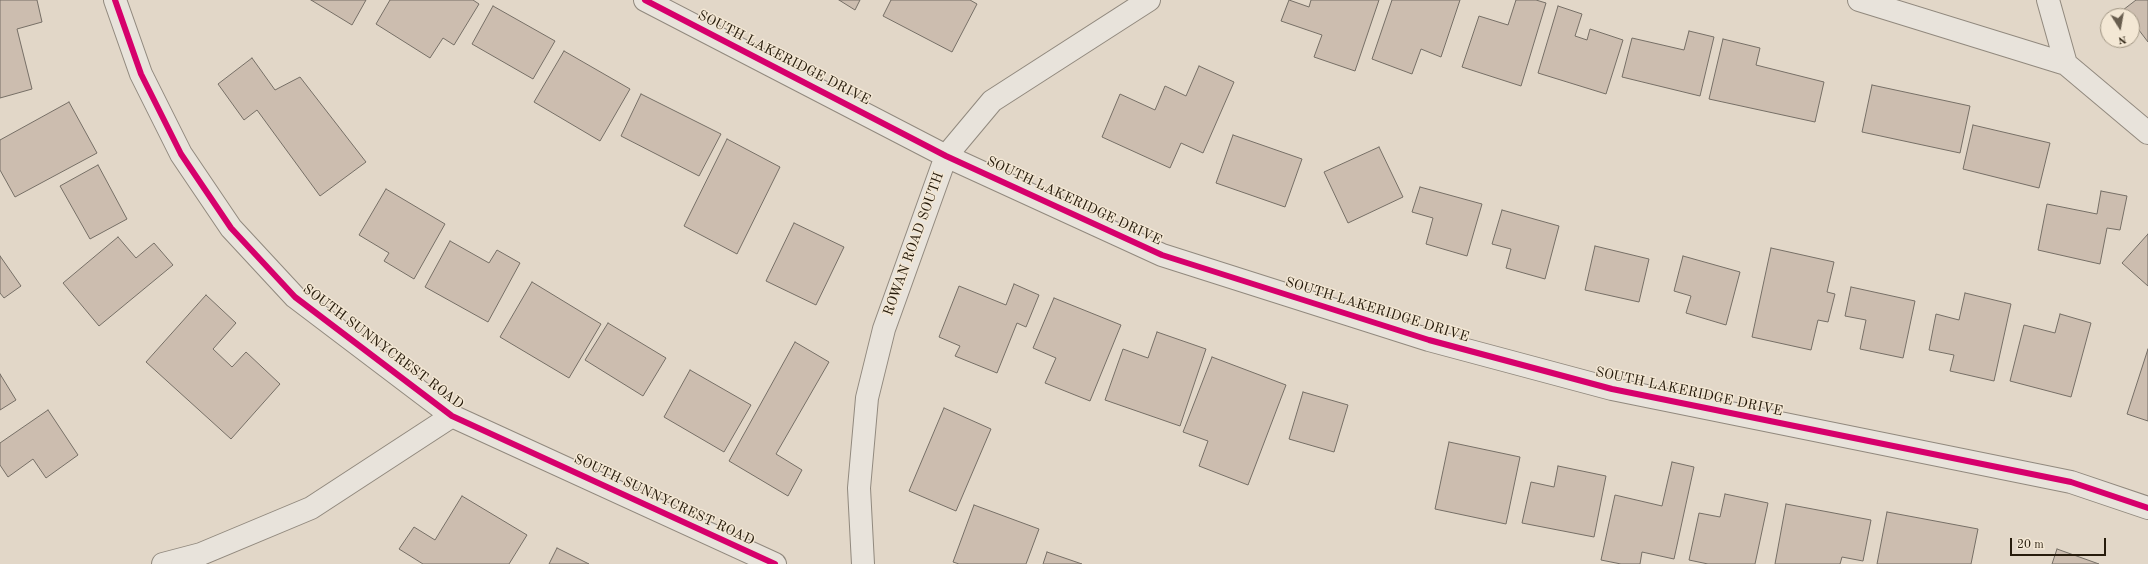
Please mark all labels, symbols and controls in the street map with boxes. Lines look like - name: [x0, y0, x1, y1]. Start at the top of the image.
- street label: SOUTH LAKERIDGE DRIVE: [695, 7, 873, 109]
- north arrow: [2100, 8, 2140, 48]
- text: N: [2117, 33, 2127, 45]
- street label: SOUTH LAKERIDGE DRIVE: [984, 153, 1164, 249]
- street label: ROWAN ROAD SOUTH: [880, 170, 948, 318]
- street label: SOUTH LAKERIDGE DRIVE: [1283, 274, 1471, 346]
- street label: SOUTH SUNNYCREST ROAD: [299, 281, 467, 413]
- street label: SOUTH LAKERIDGE DRIVE: [1594, 364, 1784, 420]
- street label: SOUTH SUNNYCREST ROAD: [571, 451, 757, 549]
- scale bar: [2012, 530, 2108, 556]
- text: 20 m: [2017, 539, 2044, 551]

